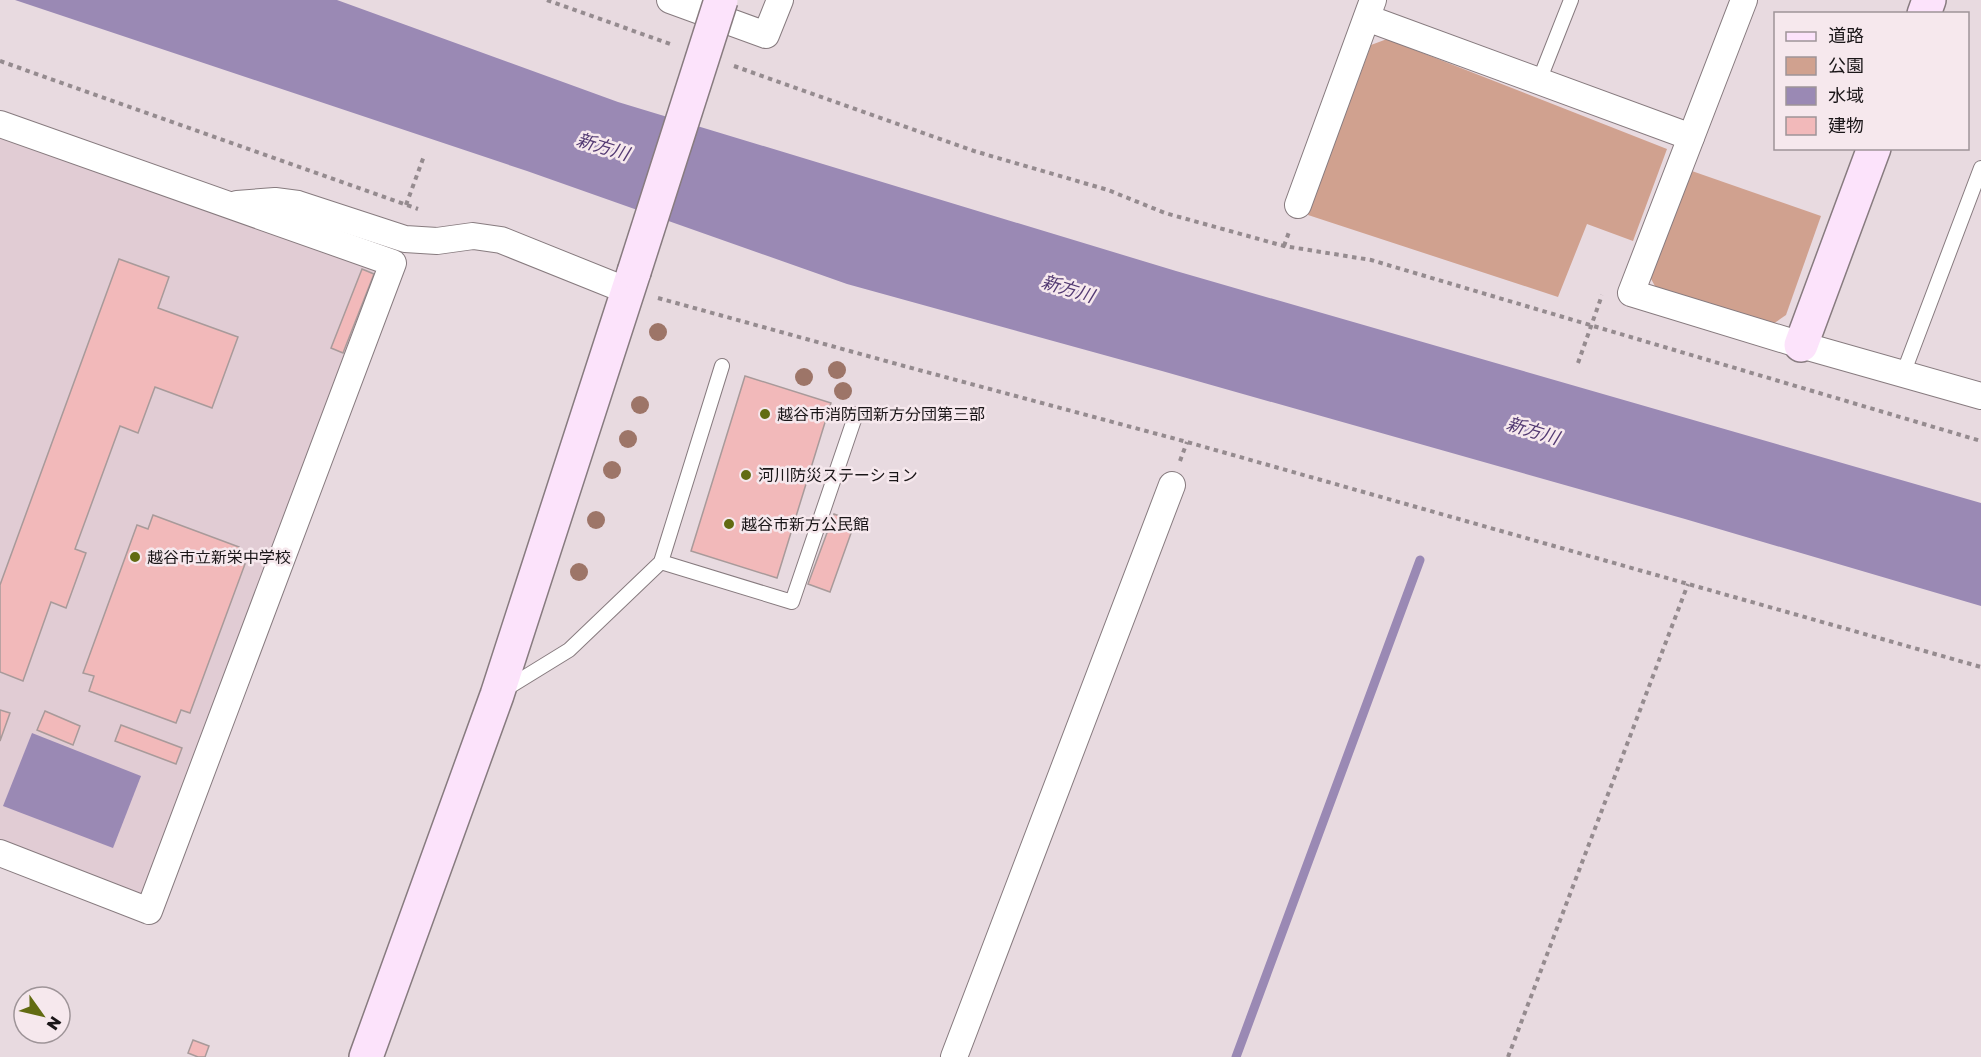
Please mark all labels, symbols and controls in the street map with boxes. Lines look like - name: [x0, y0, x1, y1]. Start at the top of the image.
- legend: [1774, 12, 1969, 150]
- text: 道路: [1828, 24, 1864, 46]
- text: 公園: [1828, 54, 1864, 76]
- text: 水域: [1828, 84, 1864, 106]
- text: 建物: [1828, 114, 1864, 136]
- water label: 新方川: [574, 128, 634, 165]
- water label: 新方川: [1039, 270, 1099, 307]
- place label: 越谷市消防団新方分団第三部: [777, 404, 985, 424]
- marker: 越谷市消防団新方分団第三部: [758, 407, 772, 421]
- water label: 新方川: [1504, 412, 1564, 449]
- place label: 河川防災ステーション: [758, 465, 918, 485]
- marker: 河川防災ステーション: [739, 468, 753, 482]
- place label: 越谷市新方公民館: [741, 514, 869, 534]
- marker: 越谷市新方公民館: [722, 517, 736, 531]
- place label: 越谷市立新栄中学校: [147, 547, 291, 567]
- marker: 越谷市立新栄中学校: [128, 550, 142, 564]
- north arrow: [12, 985, 72, 1045]
- text: N: [43, 1013, 66, 1034]

